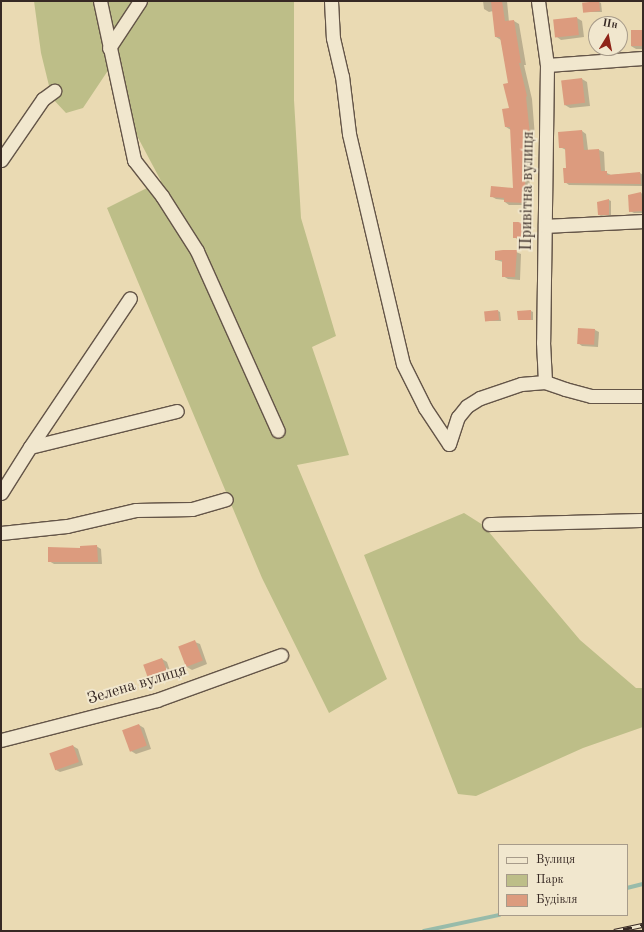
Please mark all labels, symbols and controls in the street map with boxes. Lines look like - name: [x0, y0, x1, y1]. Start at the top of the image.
- north arrow: [588, 16, 628, 56]
- text: Пн: [602, 18, 618, 31]
- street label: Привітна вулиця: [517, 131, 539, 251]
- street label: Зелена вулиця: [85, 661, 189, 709]
- legend: [498, 844, 628, 916]
- text: Вулиця: [536, 854, 575, 866]
- text: Парк: [536, 874, 564, 886]
- text: Будівля: [536, 894, 578, 906]

